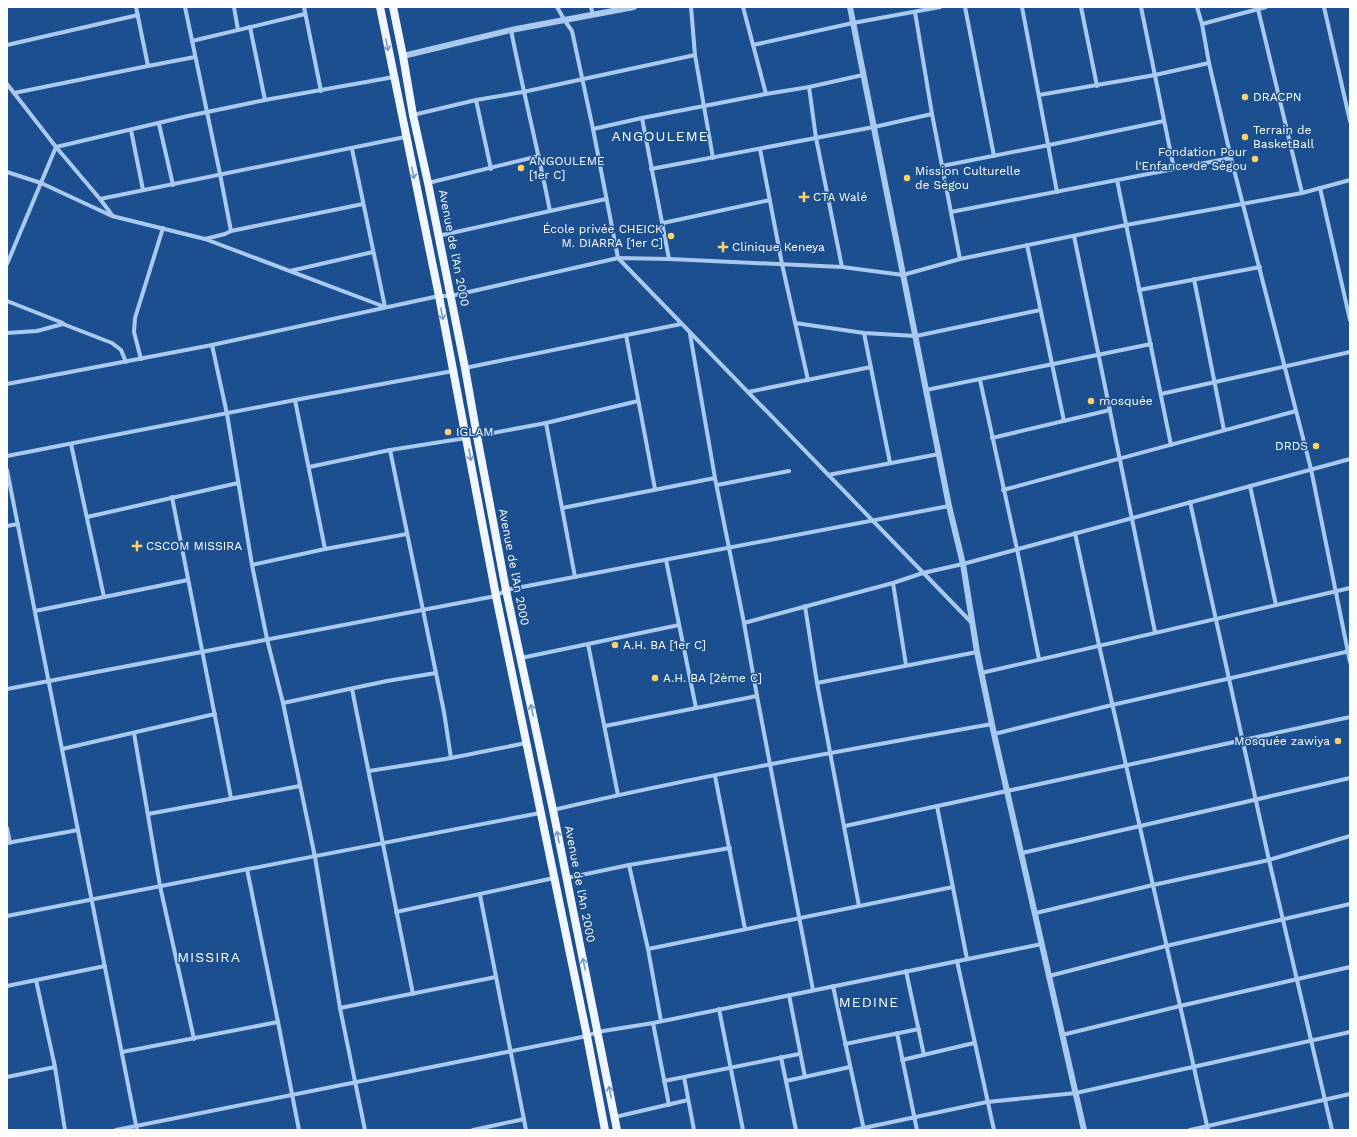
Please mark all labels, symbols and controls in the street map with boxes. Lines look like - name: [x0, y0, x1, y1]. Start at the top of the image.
- one-way arrow: [384, 38, 392, 51]
- place label: DRACPN: [1253, 90, 1302, 104]
- marker: DRACPN: [1240, 92, 1250, 102]
- place label: Terrain de BasketBall: [1253, 123, 1315, 151]
- district label: ANGOULEME: [611, 128, 709, 144]
- marker: Terrain de BasketBall: [1240, 132, 1250, 142]
- place label: Fondation Pour l'Enfance de Ségou: [1135, 145, 1247, 173]
- place label: ANGOULEME [1er C]: [529, 154, 605, 182]
- marker: Fondation Pour l'Enfance de Ségou: [1250, 154, 1260, 164]
- marker: ANGOULEME [1er C]: [516, 163, 526, 173]
- place label: Mission Culturelle de Ségou: [915, 164, 1020, 192]
- one-way arrow: [409, 166, 417, 179]
- marker: Mission Culturelle de Ségou: [902, 173, 912, 183]
- street label: Avenue de l'An 2000: [436, 188, 472, 308]
- place label: CTA Walé: [813, 190, 867, 204]
- marker: CTA Walé: [798, 191, 810, 203]
- place label: École privée CHEICK M. DIARRA [1er C]: [543, 222, 663, 250]
- marker: École privée CHEICK M. DIARRA [1er C]: [666, 231, 676, 241]
- place label: Clinique Keneya: [732, 240, 825, 254]
- marker: Clinique Keneya: [717, 241, 729, 253]
- one-way arrow: [438, 307, 446, 320]
- place label: mosquée: [1099, 394, 1153, 408]
- marker: mosquée: [1086, 396, 1096, 406]
- place label: IGLAM: [456, 425, 494, 439]
- marker: IGLAM: [443, 427, 453, 437]
- place label: DRDS: [1275, 439, 1308, 453]
- marker: DRDS: [1311, 441, 1321, 451]
- one-way arrow: [466, 448, 474, 461]
- street label: Avenue de l'An 2000: [496, 507, 532, 627]
- place label: CSCOM MISSIRA: [146, 539, 242, 553]
- marker: CSCOM MISSIRA: [131, 540, 143, 552]
- place label: A.H. BA [1er C]: [623, 638, 706, 652]
- marker: A.H. BA [1er C]: [610, 640, 620, 650]
- place label: A.H. BA [2ème C]: [663, 671, 762, 685]
- marker: A.H. BA [2ème C]: [650, 673, 660, 683]
- one-way arrow: [527, 704, 535, 717]
- place label: Mosquée zawiya: [1234, 734, 1330, 748]
- marker: Mosquée zawiya: [1333, 736, 1343, 746]
- street label: Avenue de l'An 2000: [562, 824, 598, 944]
- one-way arrow: [554, 831, 562, 844]
- district label: MISSIRA: [177, 949, 241, 965]
- one-way arrow: [579, 958, 587, 971]
- district label: MEDINE: [839, 994, 899, 1010]
- one-way arrow: [606, 1086, 614, 1099]

